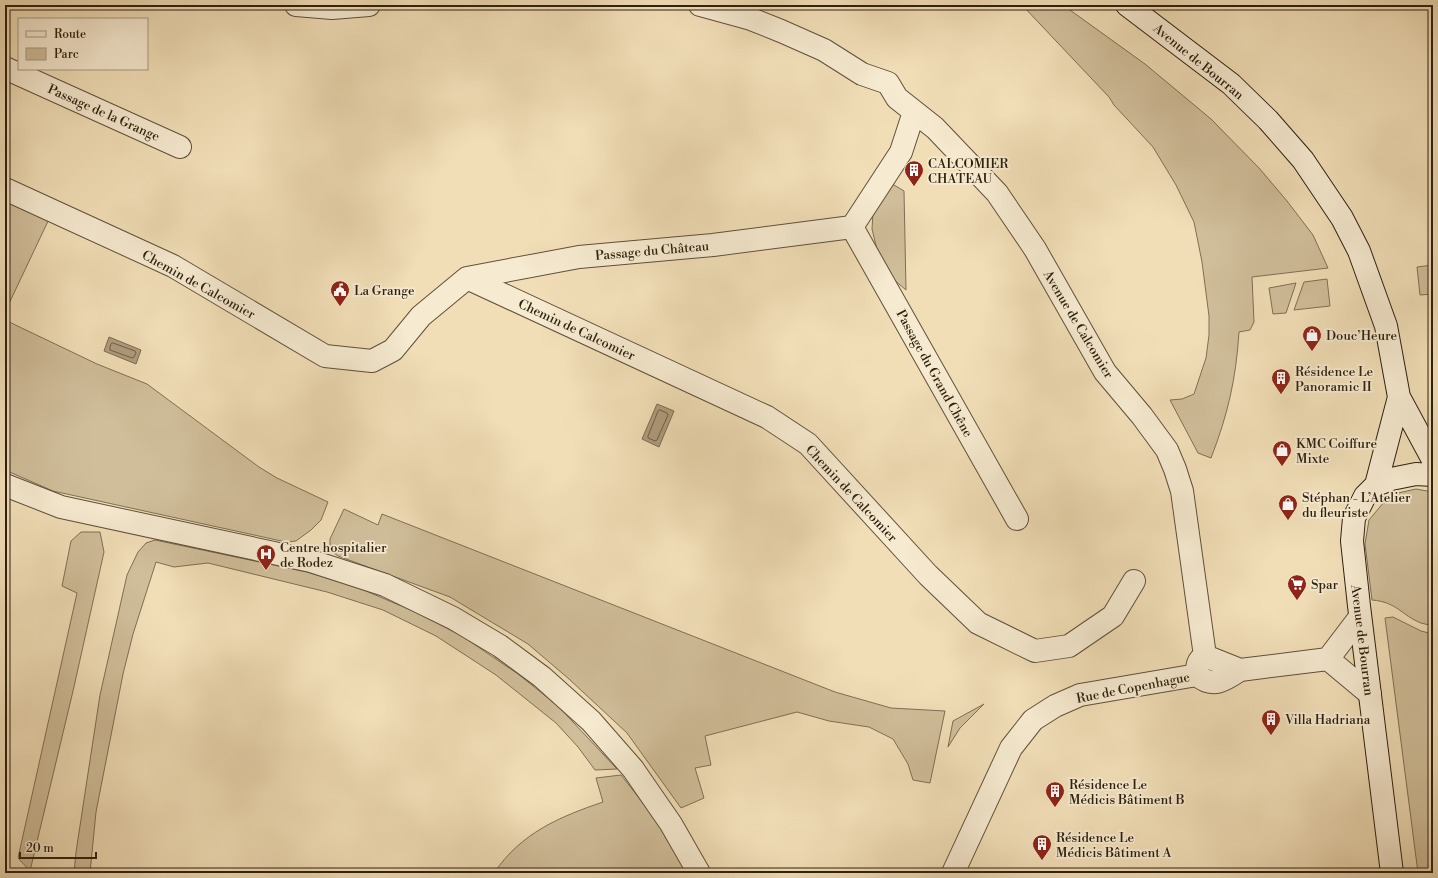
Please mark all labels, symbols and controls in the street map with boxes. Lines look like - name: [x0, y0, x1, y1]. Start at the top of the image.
- legend: [18, 18, 148, 70]
- street label: Avenue de Bourran: [1149, 20, 1247, 103]
- text: Route: [54, 27, 86, 42]
- text: Parc: [54, 47, 79, 62]
- street label: Passage de la Grange: [45, 81, 162, 145]
- place label: CALCOMIER CHATEAU: [928, 156, 1009, 187]
- building icon: CALCOMIER CHATEAU: [903, 159, 925, 187]
- street label: Passage du Château: [594, 238, 710, 264]
- street label: Chemin de Calcomier: [139, 247, 258, 323]
- street label: Avenue de Calcomier: [1039, 267, 1117, 382]
- public building icon: La Grange: [329, 279, 351, 307]
- place label: La Grange: [354, 283, 415, 299]
- street label: Chemin de Calcomier: [516, 296, 638, 364]
- street label: Passage du Grand Chêne: [892, 307, 976, 440]
- shop icon: Douc’Heure: [1301, 324, 1323, 352]
- place label: Douc’Heure: [1326, 328, 1398, 344]
- place label: Résidence Le Panoramic II: [1295, 364, 1374, 395]
- building icon: Résidence Le Panoramic II: [1270, 367, 1292, 395]
- place label: KMC Coiffure Mixte: [1296, 436, 1377, 467]
- shop icon: KMC Coiffure Mixte: [1271, 439, 1293, 467]
- street label: Chemin de Calcomier: [802, 442, 901, 546]
- place label: Stéphan - L’Atelier du fleuriste: [1302, 490, 1411, 521]
- shop icon: Stéphan - L’Atelier du fleuriste: [1277, 493, 1299, 521]
- place label: Centre hospitalier de Rodez: [280, 540, 387, 571]
- hospital icon: Centre hospitalier de Rodez: [255, 543, 277, 571]
- supermarket icon: Spar: [1286, 573, 1308, 601]
- place label: Spar: [1311, 577, 1339, 593]
- street label: Avenue de Bourran: [1347, 583, 1377, 697]
- street label: Rue de Copenhague: [1075, 669, 1192, 707]
- building icon: Villa Hadriana: [1260, 708, 1282, 736]
- place label: Villa Hadriana: [1284, 712, 1371, 728]
- place label: Résidence Le Médicis Bâtiment B: [1069, 777, 1185, 808]
- building icon: Résidence Le Médicis Bâtiment B: [1044, 780, 1066, 808]
- place label: Résidence Le Médicis Bâtiment A: [1056, 830, 1173, 861]
- building icon: Résidence Le Médicis Bâtiment A: [1031, 833, 1053, 861]
- scale bar: [20, 834, 96, 860]
- text: 20 m: [26, 841, 54, 856]

